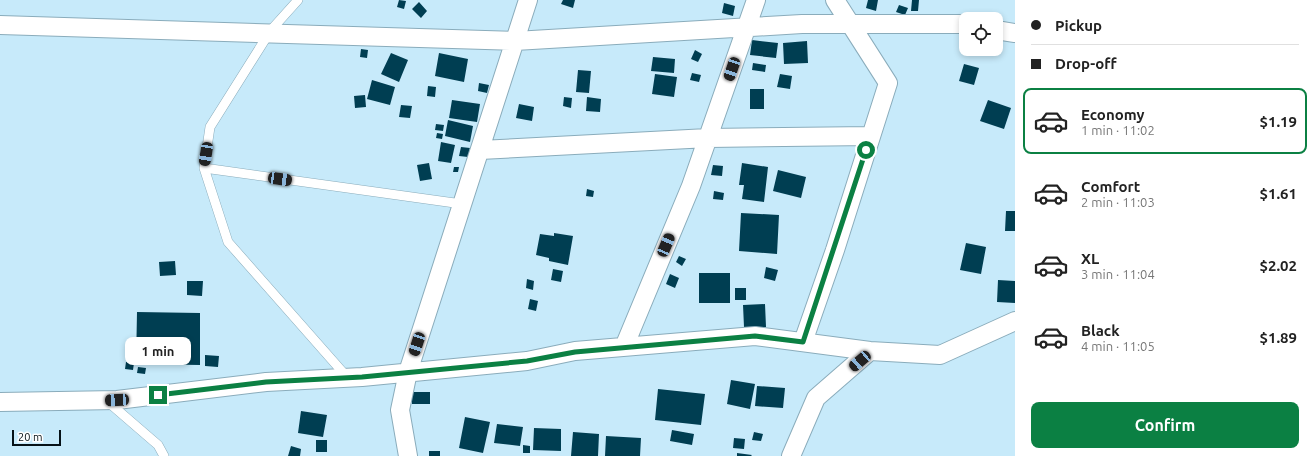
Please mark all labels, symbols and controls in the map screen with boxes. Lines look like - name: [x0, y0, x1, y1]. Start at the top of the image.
- map controls: [959, 12, 1003, 56]
- button: locate: [959, 12, 1003, 56]
- text: Pickup: [1055, 17, 1102, 34]
- text: Drop-off: [1055, 55, 1117, 72]
- car: [722, 56, 742, 82]
- icon: car: [1033, 103, 1069, 139]
- text: Economy: [1081, 106, 1145, 123]
- text: $1.19: [1259, 113, 1297, 130]
- text: 1 min · 11:02: [1081, 123, 1155, 137]
- car: [198, 141, 214, 167]
- route start: [857, 141, 875, 159]
- car: [267, 171, 293, 187]
- icon: car: [1033, 175, 1069, 211]
- text: Comfort: [1081, 178, 1140, 195]
- text: $1.61: [1259, 185, 1297, 202]
- text: 2 min · 11:03: [1081, 195, 1155, 209]
- car: [656, 232, 676, 258]
- icon: car: [1033, 247, 1069, 283]
- text: XL: [1081, 250, 1099, 267]
- text: $2.02: [1259, 257, 1297, 274]
- text: 3 min · 11:04: [1081, 267, 1155, 281]
- icon: car: [1033, 319, 1069, 355]
- text: Black: [1081, 322, 1120, 339]
- text: $1.89: [1259, 329, 1297, 346]
- car: [408, 331, 426, 357]
- callout: 1 min: [125, 337, 191, 365]
- text: 4 min · 11:05: [1081, 339, 1155, 353]
- text: 1 min: [142, 344, 174, 358]
- car: [847, 349, 873, 373]
- route end: [149, 386, 167, 404]
- car: [105, 393, 129, 407]
- button: Confirm: [1031, 402, 1299, 448]
- scale bar: [12, 428, 61, 447]
- text: 20 m: [18, 431, 42, 443]

